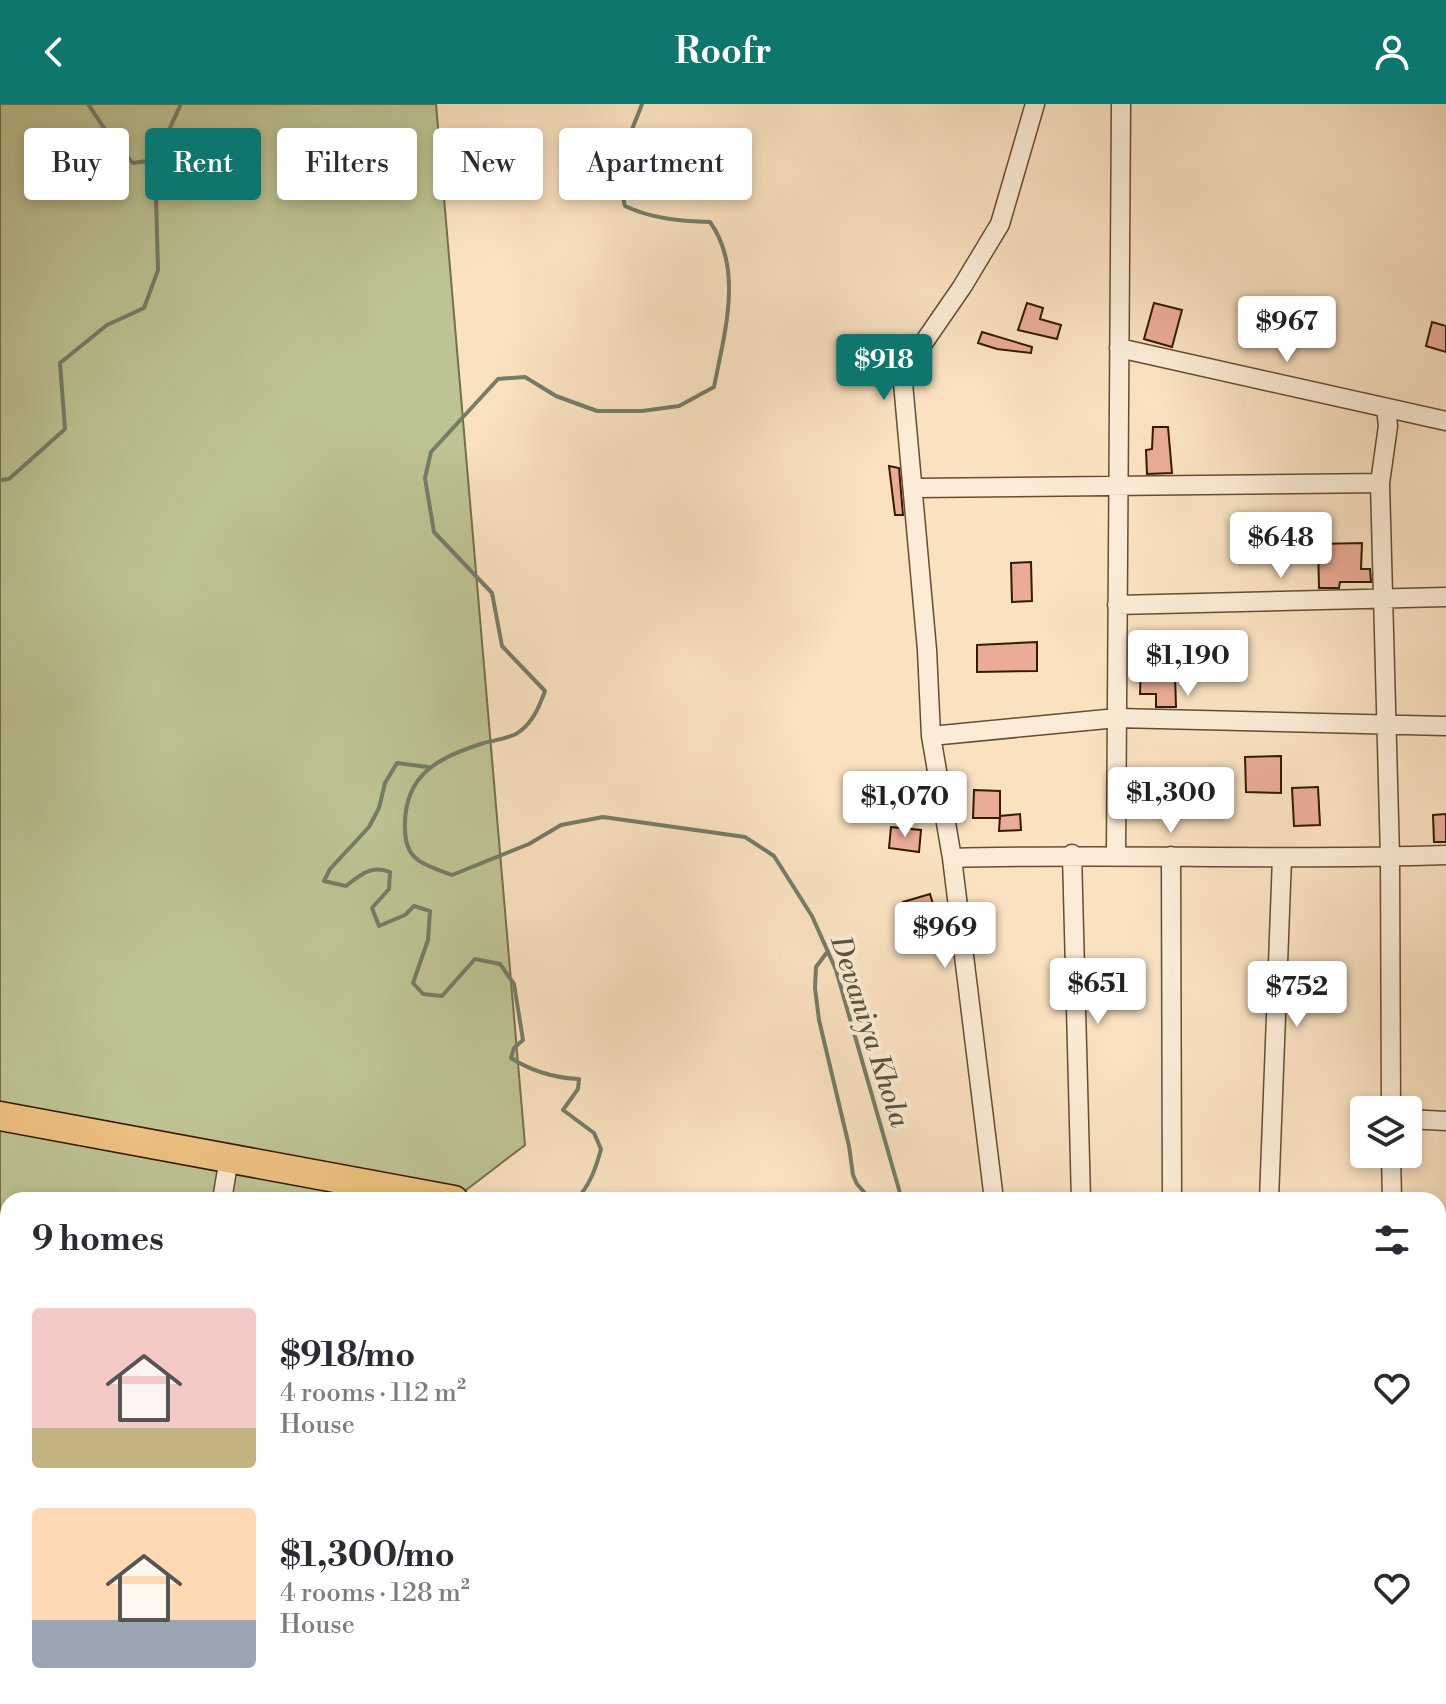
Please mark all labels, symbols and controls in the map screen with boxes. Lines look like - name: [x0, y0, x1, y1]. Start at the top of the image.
- icon: back: [32, 30, 76, 74]
- text: Roofr: [675, 30, 771, 75]
- icon: person: [1370, 30, 1414, 74]
- chip: Buy: [24, 128, 129, 200]
- chip: Rent: [145, 128, 261, 200]
- chip: Filters: [277, 128, 417, 200]
- chip: New: [433, 128, 543, 200]
- chip: Apartment: [559, 128, 752, 200]
- pin: $967: [1240, 296, 1334, 364]
- text: $967: [1256, 306, 1318, 338]
- pin: $918: [837, 334, 931, 402]
- text: $918: [854, 344, 914, 376]
- pin: $648: [1234, 512, 1328, 580]
- text: $648: [1248, 522, 1314, 554]
- pin: $1,190: [1123, 630, 1253, 698]
- text: $1,190: [1146, 640, 1230, 672]
- pin: $1,300: [1106, 767, 1236, 835]
- pin: $1,070: [840, 771, 970, 839]
- text: $1,300: [1126, 777, 1216, 809]
- text: $1,070: [861, 781, 949, 813]
- pin: $969: [898, 902, 992, 970]
- text: $969: [913, 912, 977, 944]
- water label: Devaniya Khola: [822, 931, 917, 1132]
- pin: $651: [1051, 958, 1145, 1026]
- pin: $752: [1250, 961, 1344, 1029]
- text: $651: [1068, 968, 1128, 1000]
- text: $752: [1266, 971, 1328, 1003]
- map controls: [1350, 1096, 1422, 1168]
- button: layers: [1350, 1096, 1422, 1168]
- icon: filters: [1370, 1218, 1414, 1262]
- text: 9 homes: [32, 1219, 164, 1261]
- text: $918/mo: [280, 1335, 415, 1377]
- icon: home: [96, 1340, 192, 1436]
- icon: heart: [1370, 1366, 1414, 1410]
- text: 4 rooms · 112 m²: [280, 1377, 466, 1409]
- text: House: [280, 1409, 355, 1441]
- text: $1,300/mo: [280, 1535, 455, 1577]
- icon: home: [96, 1540, 192, 1636]
- icon: heart: [1370, 1566, 1414, 1610]
- text: 4 rooms · 128 m²: [280, 1577, 470, 1609]
- text: House: [280, 1609, 355, 1641]

